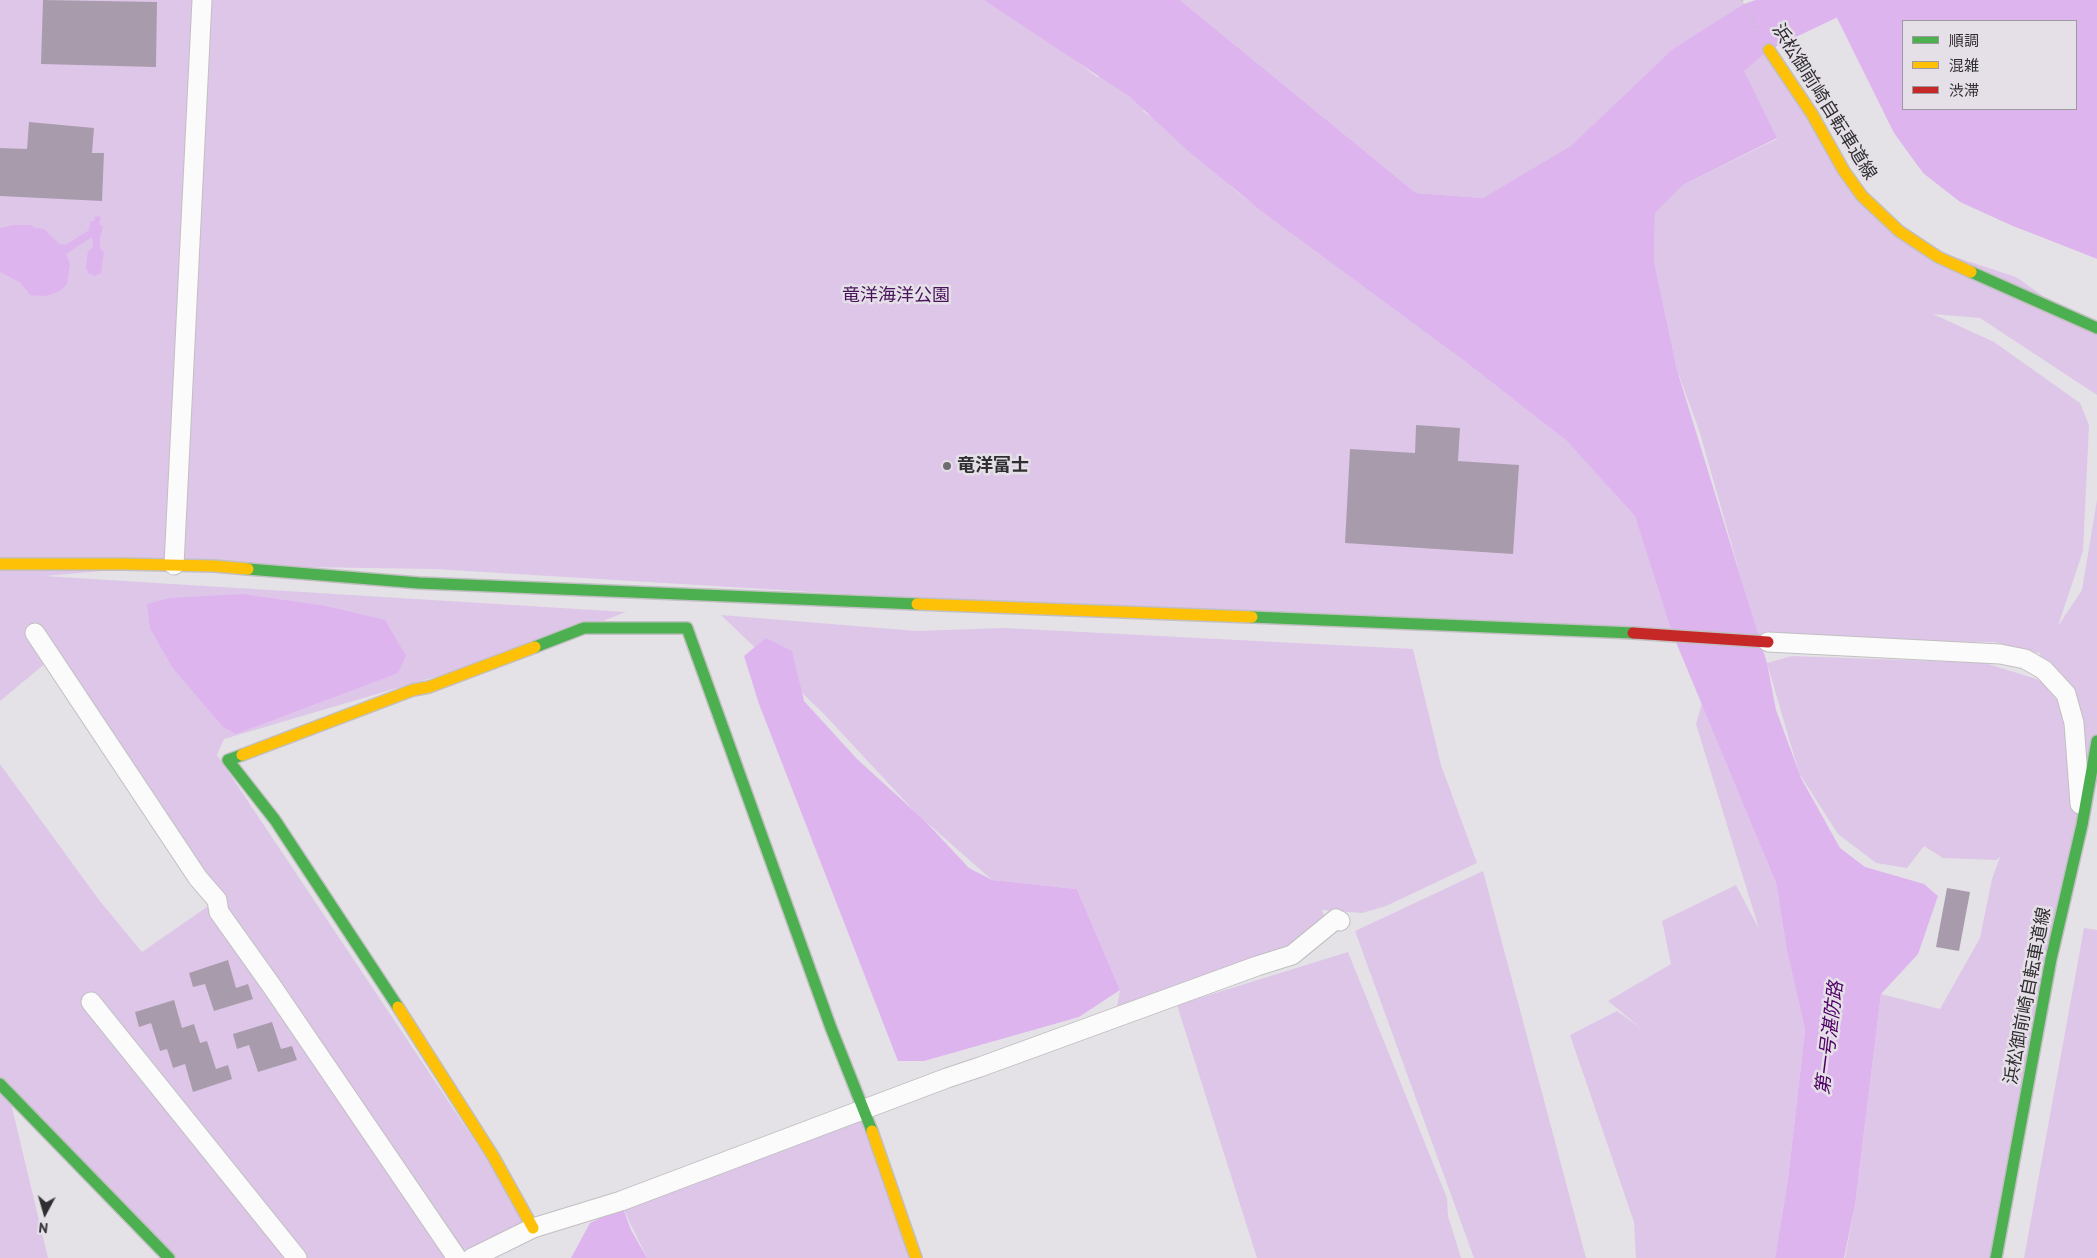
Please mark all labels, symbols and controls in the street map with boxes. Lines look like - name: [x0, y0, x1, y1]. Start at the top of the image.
- street label: 浜松御前崎自転車道線: [1767, 20, 1881, 184]
- legend: [1902, 20, 2077, 110]
- text: 順調: [1949, 31, 1979, 50]
- text: 混雑: [1949, 56, 1979, 75]
- text: 渋滞: [1949, 81, 1979, 100]
- park label: 竜洋海洋公園: [842, 285, 950, 307]
- place label: 竜洋富士: [957, 455, 1029, 477]
- marker: 竜洋富士: [941, 460, 953, 472]
- street label: 浜松御前崎自転車道線: [2000, 906, 2056, 1086]
- water label: 第一号湛防路: [1812, 980, 1848, 1096]
- north arrow: [20, 1188, 70, 1238]
- text: N: [38, 1218, 49, 1237]

